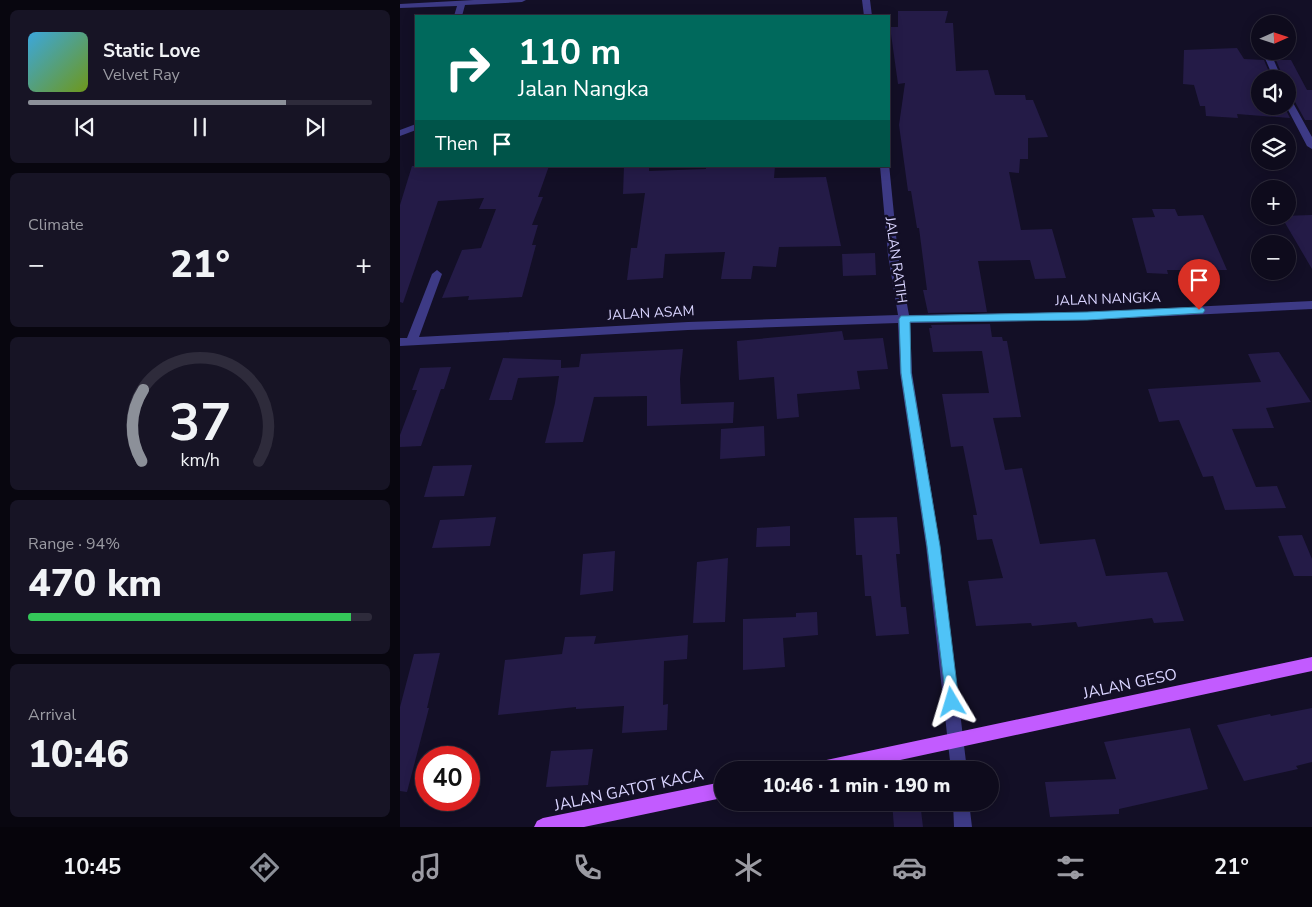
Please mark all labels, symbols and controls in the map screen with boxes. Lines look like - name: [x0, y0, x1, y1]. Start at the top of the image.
- north arrow: [1251, 15, 1296, 60]
- map controls: [1251, 15, 1296, 280]
- text: 110 m: [518, 29, 621, 76]
- icon: right: [435, 35, 500, 100]
- text: Static Love: [103, 38, 200, 64]
- text: Velvet Ray: [103, 64, 180, 86]
- button: sound: [1251, 70, 1296, 115]
- text: Jalan Nangka: [518, 74, 649, 104]
- icon: previous: [71, 113, 99, 141]
- icon: pause: [186, 113, 214, 141]
- icon: next: [301, 113, 329, 141]
- button: layers: [1251, 125, 1296, 170]
- icon: arrive: [488, 130, 516, 158]
- text: Then: [435, 131, 478, 157]
- button: +: [1251, 180, 1296, 225]
- text: Climate: [28, 214, 83, 236]
- street label: JALAN RATIH: [880, 214, 911, 305]
- button: −: [1251, 235, 1296, 280]
- text: 21°: [170, 239, 230, 290]
- text: −: [28, 246, 45, 284]
- text: +: [355, 246, 372, 284]
- pin: [1178, 259, 1220, 310]
- icon: arrive: [1185, 266, 1213, 294]
- street label: JALAN NANGKA: [1054, 288, 1161, 310]
- street label: JALAN ASAM: [606, 301, 695, 325]
- text: 37: [169, 387, 231, 458]
- text: km/h: [180, 448, 220, 472]
- text: Range · 94%: [28, 533, 120, 555]
- text: 470 km: [28, 558, 162, 609]
- street label: JALAN GESO: [1080, 663, 1179, 705]
- position arrow: [925, 675, 977, 727]
- text: Arrival: [28, 704, 76, 726]
- text: 10:46: [28, 729, 129, 780]
- speed limit sign: 40: [415, 746, 480, 811]
- street label: JALAN GATOT KACA: [551, 763, 706, 817]
- text: 10:46 · 1 min · 190 m: [763, 773, 950, 799]
- icon: directions: [247, 850, 282, 885]
- icon: music: [409, 850, 444, 885]
- icon: phone: [570, 850, 605, 885]
- icon: climate: [731, 850, 766, 885]
- icon: car: [892, 850, 927, 885]
- icon: filters: [1053, 850, 1088, 885]
- text: 10:45: [63, 852, 121, 882]
- text: 21°: [1214, 852, 1249, 882]

